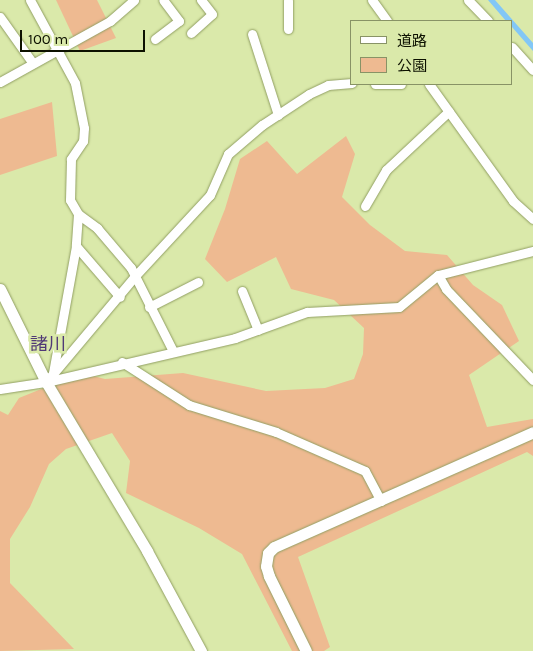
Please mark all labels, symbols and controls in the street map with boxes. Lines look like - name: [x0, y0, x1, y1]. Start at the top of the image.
- scale bar: [22, 20, 148, 52]
- legend: [350, 20, 513, 85]
- text: 100 m: [28, 30, 68, 48]
- text: 道路: [397, 32, 427, 50]
- text: 公園: [397, 57, 427, 75]
- district label: 諸川: [30, 333, 66, 355]

